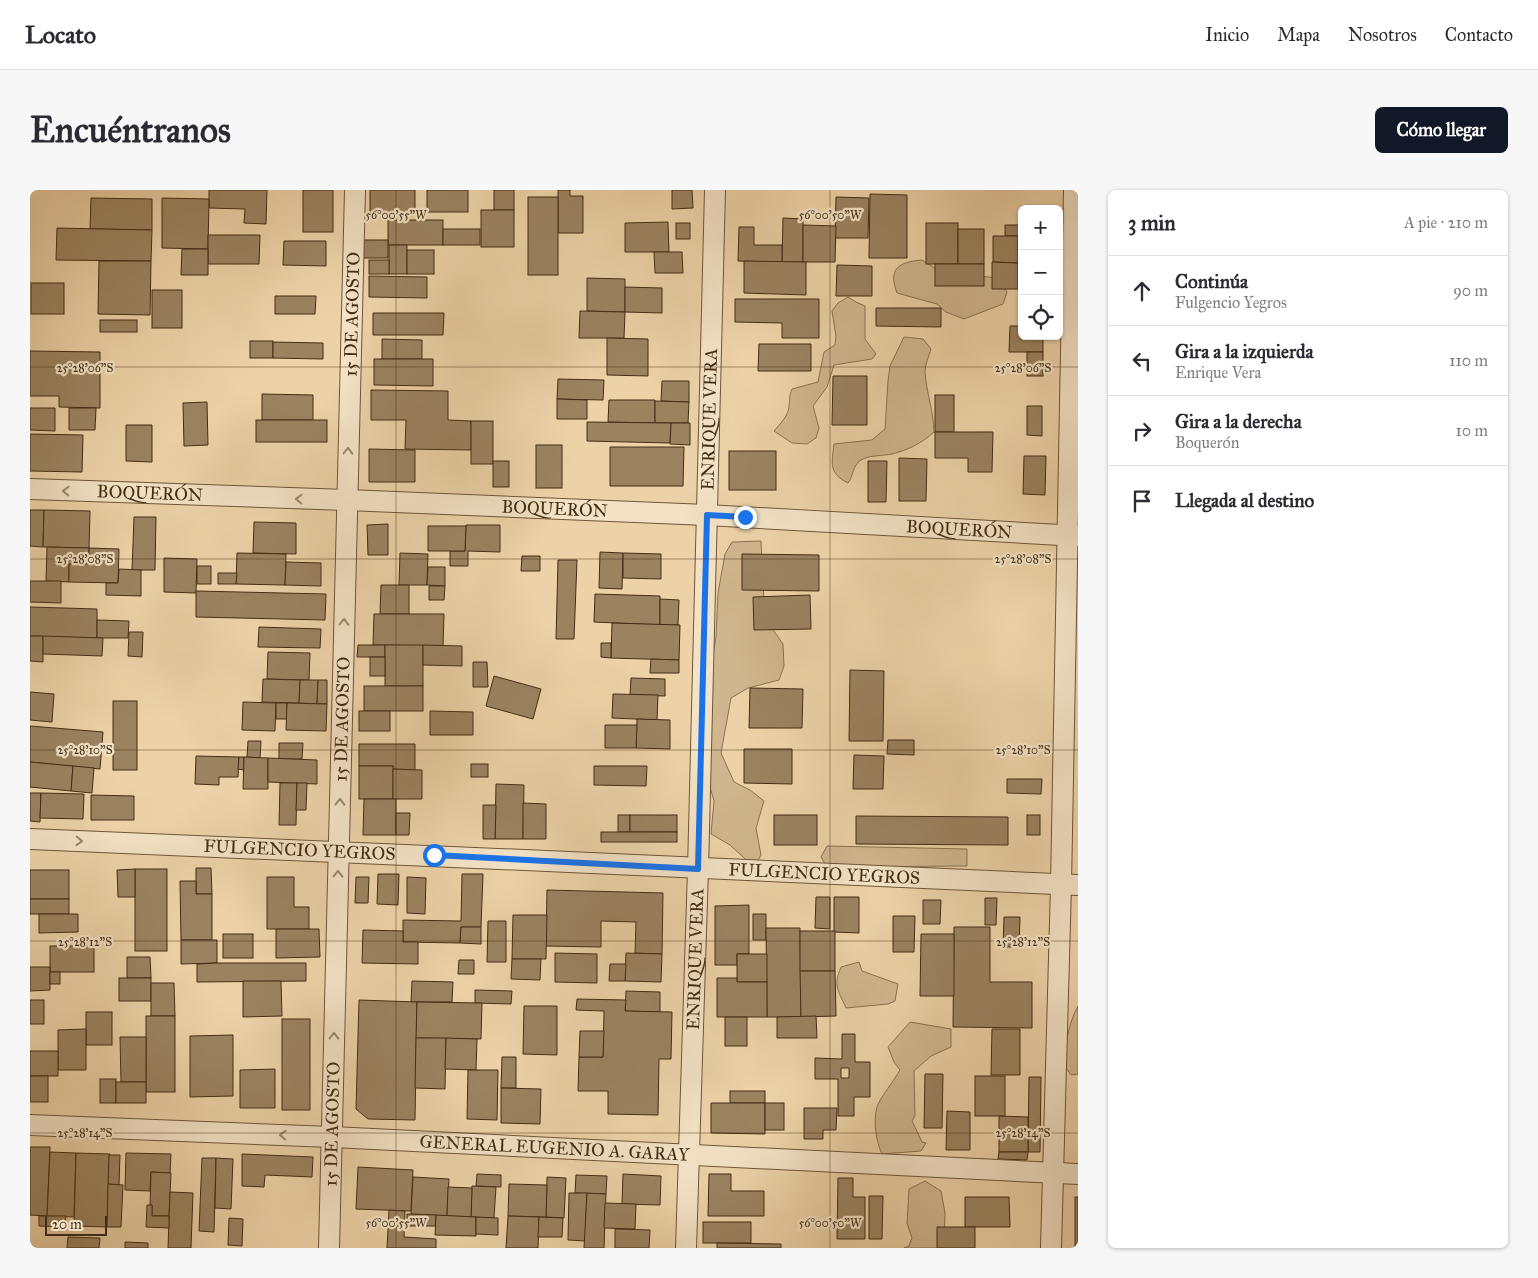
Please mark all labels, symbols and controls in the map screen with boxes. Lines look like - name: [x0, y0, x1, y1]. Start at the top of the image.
- text: Locato: [25, 20, 96, 50]
- text: Inicio: [1205, 24, 1249, 46]
- text: Mapa: [1277, 24, 1320, 46]
- text: Nosotros: [1348, 24, 1417, 46]
- text: Contacto: [1445, 24, 1513, 46]
- button: Cómo llegar: [1375, 107, 1508, 153]
- text: Encuéntranos: [30, 109, 231, 152]
- map controls: [1018, 205, 1063, 340]
- button: +: [1018, 205, 1063, 250]
- text: 56°00'55"W: [365, 208, 427, 222]
- text: 56°00'50"W: [799, 208, 862, 222]
- text: 3 min: [1128, 210, 1176, 236]
- text: A pie · 210 m: [1404, 213, 1488, 232]
- button: −: [1018, 250, 1063, 295]
- street label: 15 DE AGOSTO: [339, 252, 364, 377]
- text: Continúa: [1175, 270, 1248, 293]
- icon: ahead: [1128, 277, 1156, 305]
- text: 90 m: [1453, 281, 1488, 300]
- text: Fulgencio Yegros: [1175, 293, 1287, 312]
- button: locate: [1018, 295, 1063, 340]
- text: Gira a la izquierda: [1175, 340, 1314, 363]
- icon: left: [1128, 347, 1156, 375]
- street label: ENRIQUE VERA: [696, 348, 722, 491]
- text: 110 m: [1449, 351, 1488, 370]
- text: 25°28'06"S: [57, 361, 113, 375]
- text: 25°28'06"S: [995, 361, 1051, 375]
- text: Enrique Vera: [1175, 363, 1261, 382]
- text: Gira a la derecha: [1175, 410, 1302, 433]
- icon: right: [1128, 417, 1156, 445]
- text: 10 m: [1456, 421, 1488, 440]
- text: Boquerón: [1175, 433, 1239, 452]
- one-way arrow: [343, 447, 354, 455]
- street label: BOQUERÓN: [96, 480, 203, 506]
- one-way arrow: [62, 485, 70, 496]
- icon: arrive: [1128, 487, 1156, 515]
- text: Llegada al destino: [1175, 489, 1314, 512]
- one-way arrow: [294, 493, 302, 504]
- street label: BOQUERÓN: [501, 495, 608, 522]
- route end: [734, 506, 757, 529]
- street label: BOQUERÓN: [905, 515, 1013, 543]
- text: 25°28'08"S: [57, 552, 114, 566]
- text: 25°28'08"S: [995, 552, 1052, 566]
- one-way arrow: [339, 618, 350, 626]
- street label: 15 DE AGOSTO: [329, 656, 355, 782]
- text: 25°28'10"S: [57, 743, 113, 757]
- text: 25°28'10"S: [995, 743, 1051, 757]
- one-way arrow: [335, 798, 345, 806]
- one-way arrow: [75, 835, 83, 846]
- street label: FULGENCIO YEGROS: [203, 835, 396, 865]
- route start: [423, 844, 446, 867]
- street label: FULGENCIO YEGROS: [728, 858, 921, 889]
- one-way arrow: [333, 870, 344, 878]
- street label: ENRIQUE VERA: [682, 888, 708, 1031]
- text: 25°28'12"S: [58, 935, 112, 949]
- text: 25°28'12"S: [996, 935, 1050, 949]
- one-way arrow: [329, 1032, 340, 1040]
- street label: 15 DE AGOSTO: [320, 1061, 345, 1187]
- text: 25°28'14"S: [58, 1126, 113, 1140]
- text: 25°28'14"S: [996, 1126, 1051, 1140]
- one-way arrow: [279, 1130, 287, 1141]
- street label: GENERAL EUGENIO A. GARAY: [419, 1130, 691, 1166]
- scale bar: [45, 1213, 108, 1236]
- text: 20 m: [52, 1216, 82, 1233]
- text: 56°00'55"W: [365, 1216, 427, 1230]
- text: 56°00'50"W: [799, 1216, 862, 1230]

